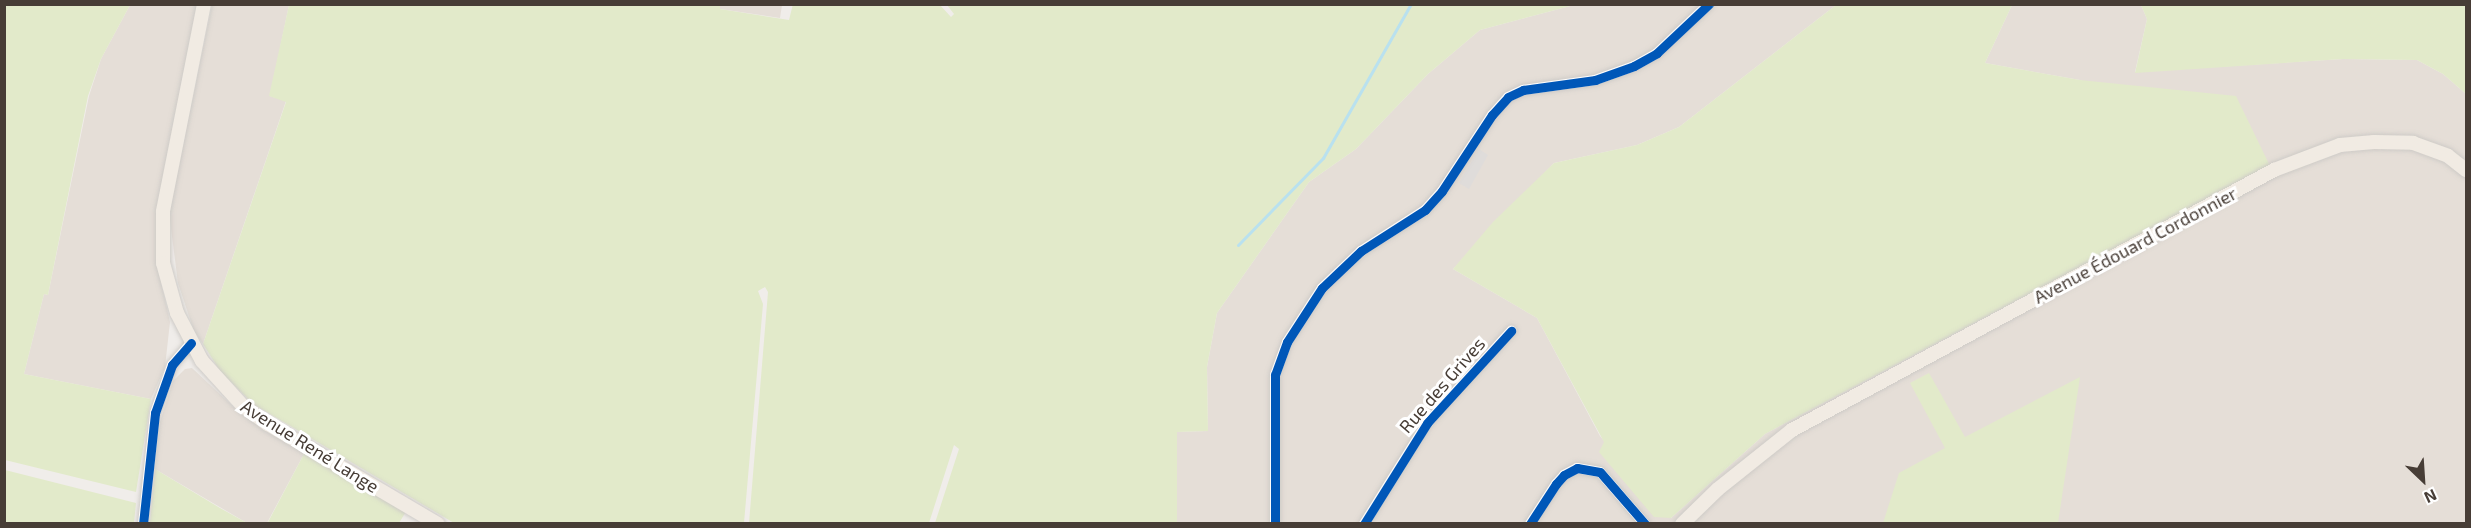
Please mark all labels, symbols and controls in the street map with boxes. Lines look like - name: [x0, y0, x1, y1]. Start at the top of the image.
- street label: Avenue Édouard Cordonnier: [2030, 182, 2240, 308]
- street label: Rue des Grives: [1395, 333, 1489, 437]
- street label: Avenue René Lange: [237, 395, 383, 497]
- north arrow: [2393, 450, 2453, 510]
- text: N: [2422, 486, 2440, 508]

